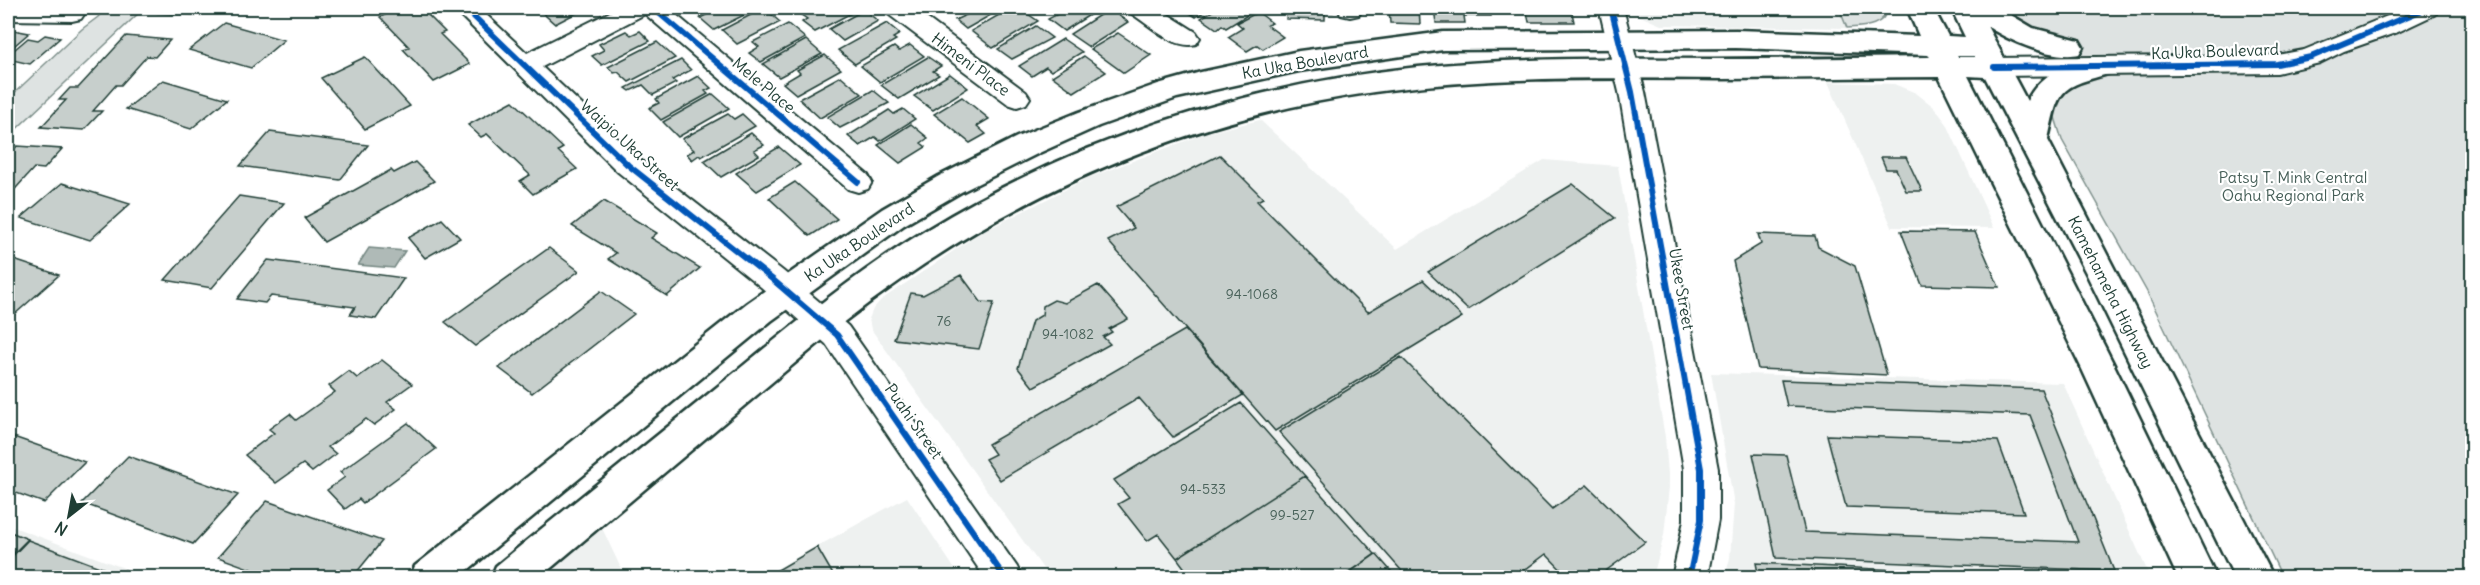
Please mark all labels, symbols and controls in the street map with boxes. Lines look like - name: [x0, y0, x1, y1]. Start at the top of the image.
- street label: Himeni Place: [928, 28, 1014, 100]
- street label: Ka Uka Boulevard: [2151, 39, 2279, 63]
- street label: Ka Uka Boulevard: [1240, 41, 1370, 83]
- street label: Mele Place: [728, 53, 800, 117]
- street label: Waipio Uka Street: [576, 95, 684, 195]
- park label: Patsy T. Mink Central Oahu Regional Park: [2219, 167, 2367, 205]
- street label: Ka Uka Boulevard: [800, 198, 918, 286]
- street label: Kamehameha Highway: [2064, 212, 2158, 372]
- street label: Ukee Street: [1665, 247, 1699, 332]
- house number: 94-1068: [1226, 285, 1278, 303]
- house number: 76: [937, 312, 951, 330]
- house number: 94-1082: [1042, 325, 1094, 343]
- street label: Puahi Street: [881, 379, 948, 463]
- house number: 94-533: [1180, 480, 1226, 498]
- north arrow: [39, 486, 99, 546]
- house number: 99-527: [1270, 506, 1314, 524]
- text: N: [51, 517, 71, 540]

